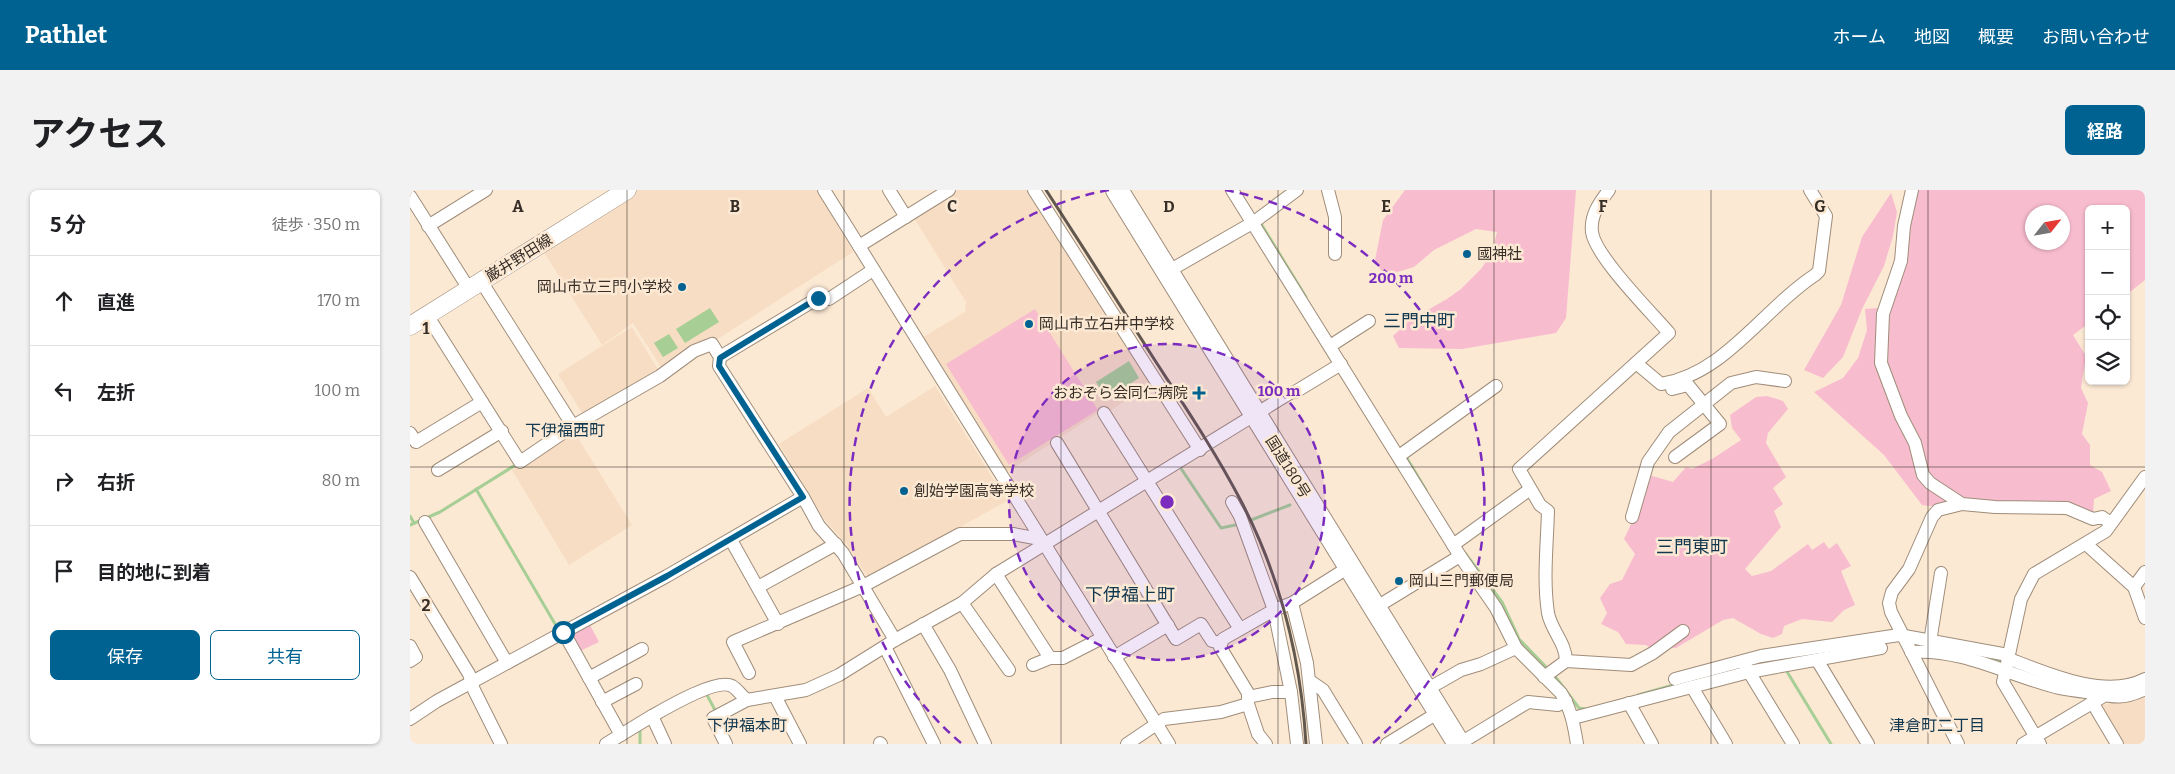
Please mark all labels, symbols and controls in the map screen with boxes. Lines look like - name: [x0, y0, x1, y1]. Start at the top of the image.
- text: Pathlet: [25, 21, 107, 49]
- text: ホーム: [1833, 26, 1886, 48]
- text: 地図: [1914, 26, 1950, 48]
- text: 概要: [1978, 26, 2014, 48]
- text: お問い合わせ: [2042, 26, 2150, 48]
- button: 経路: [2065, 105, 2145, 155]
- text: アクセス: [30, 113, 168, 155]
- text: A: [512, 197, 524, 216]
- text: B: [730, 197, 740, 216]
- text: C: [947, 197, 957, 216]
- text: D: [1163, 197, 1175, 216]
- text: E: [1381, 197, 1391, 216]
- text: F: [1599, 197, 1608, 216]
- text: G: [1814, 197, 1826, 216]
- north arrow: [2025, 205, 2070, 250]
- map controls: [2085, 205, 2130, 385]
- button: +: [2085, 205, 2130, 250]
- text: 5 分: [50, 212, 86, 238]
- text: 徒歩 · 350 m: [272, 215, 360, 234]
- street label: 巌井野田線: [482, 230, 556, 286]
- place label: 國神社: [1477, 245, 1522, 263]
- marker: 國神社: [1461, 248, 1473, 260]
- button: −: [2085, 250, 2130, 295]
- text: 200 m: [1369, 269, 1414, 287]
- place label: 岡山市立三門小学校: [537, 278, 672, 296]
- marker: 岡山市立三門小学校: [676, 281, 688, 293]
- icon: ahead: [50, 287, 78, 315]
- route end: [807, 287, 830, 310]
- text: 直進: [97, 291, 135, 314]
- text: 170 m: [317, 291, 360, 310]
- button: locate: [2085, 295, 2130, 340]
- district label: 三門中町: [1383, 310, 1455, 332]
- place label: 岡山市立石井中学校: [1039, 315, 1174, 333]
- marker: 岡山市立石井中学校: [1023, 318, 1035, 330]
- text: 1: [423, 319, 430, 338]
- button: layers: [2085, 340, 2130, 385]
- icon: left: [50, 377, 78, 405]
- text: 左折: [97, 381, 135, 404]
- text: 100 m: [315, 381, 360, 400]
- text: 100 m: [1258, 382, 1301, 400]
- place label: おおぞら会同仁病院: [1053, 384, 1188, 402]
- marker: おおぞら会同仁病院: [1192, 386, 1206, 400]
- district label: 下伊福西町: [525, 421, 605, 440]
- street label: 国道180号: [1262, 433, 1314, 501]
- icon: right: [50, 467, 78, 495]
- text: 右折: [97, 471, 135, 494]
- text: 80 m: [322, 471, 360, 490]
- place label: 創始学園高等学校: [914, 482, 1034, 500]
- marker: 創始学園高等学校: [898, 485, 910, 497]
- centre of rings: [1158, 493, 1176, 511]
- district label: 三門東町: [1656, 536, 1728, 558]
- icon: arrive: [50, 557, 78, 585]
- text: 目的地に到着: [97, 561, 211, 584]
- place label: 岡山三門郵便局: [1409, 572, 1514, 590]
- marker: 岡山三門郵便局: [1393, 575, 1405, 587]
- district label: 下伊福上町: [1085, 584, 1175, 606]
- text: 2: [421, 596, 431, 615]
- route start: [552, 621, 575, 644]
- button: 保存: [50, 630, 200, 680]
- button: 共有: [210, 630, 360, 680]
- district label: 下伊福本町: [707, 716, 787, 735]
- district label: 津倉町二丁目: [1889, 716, 1985, 735]

